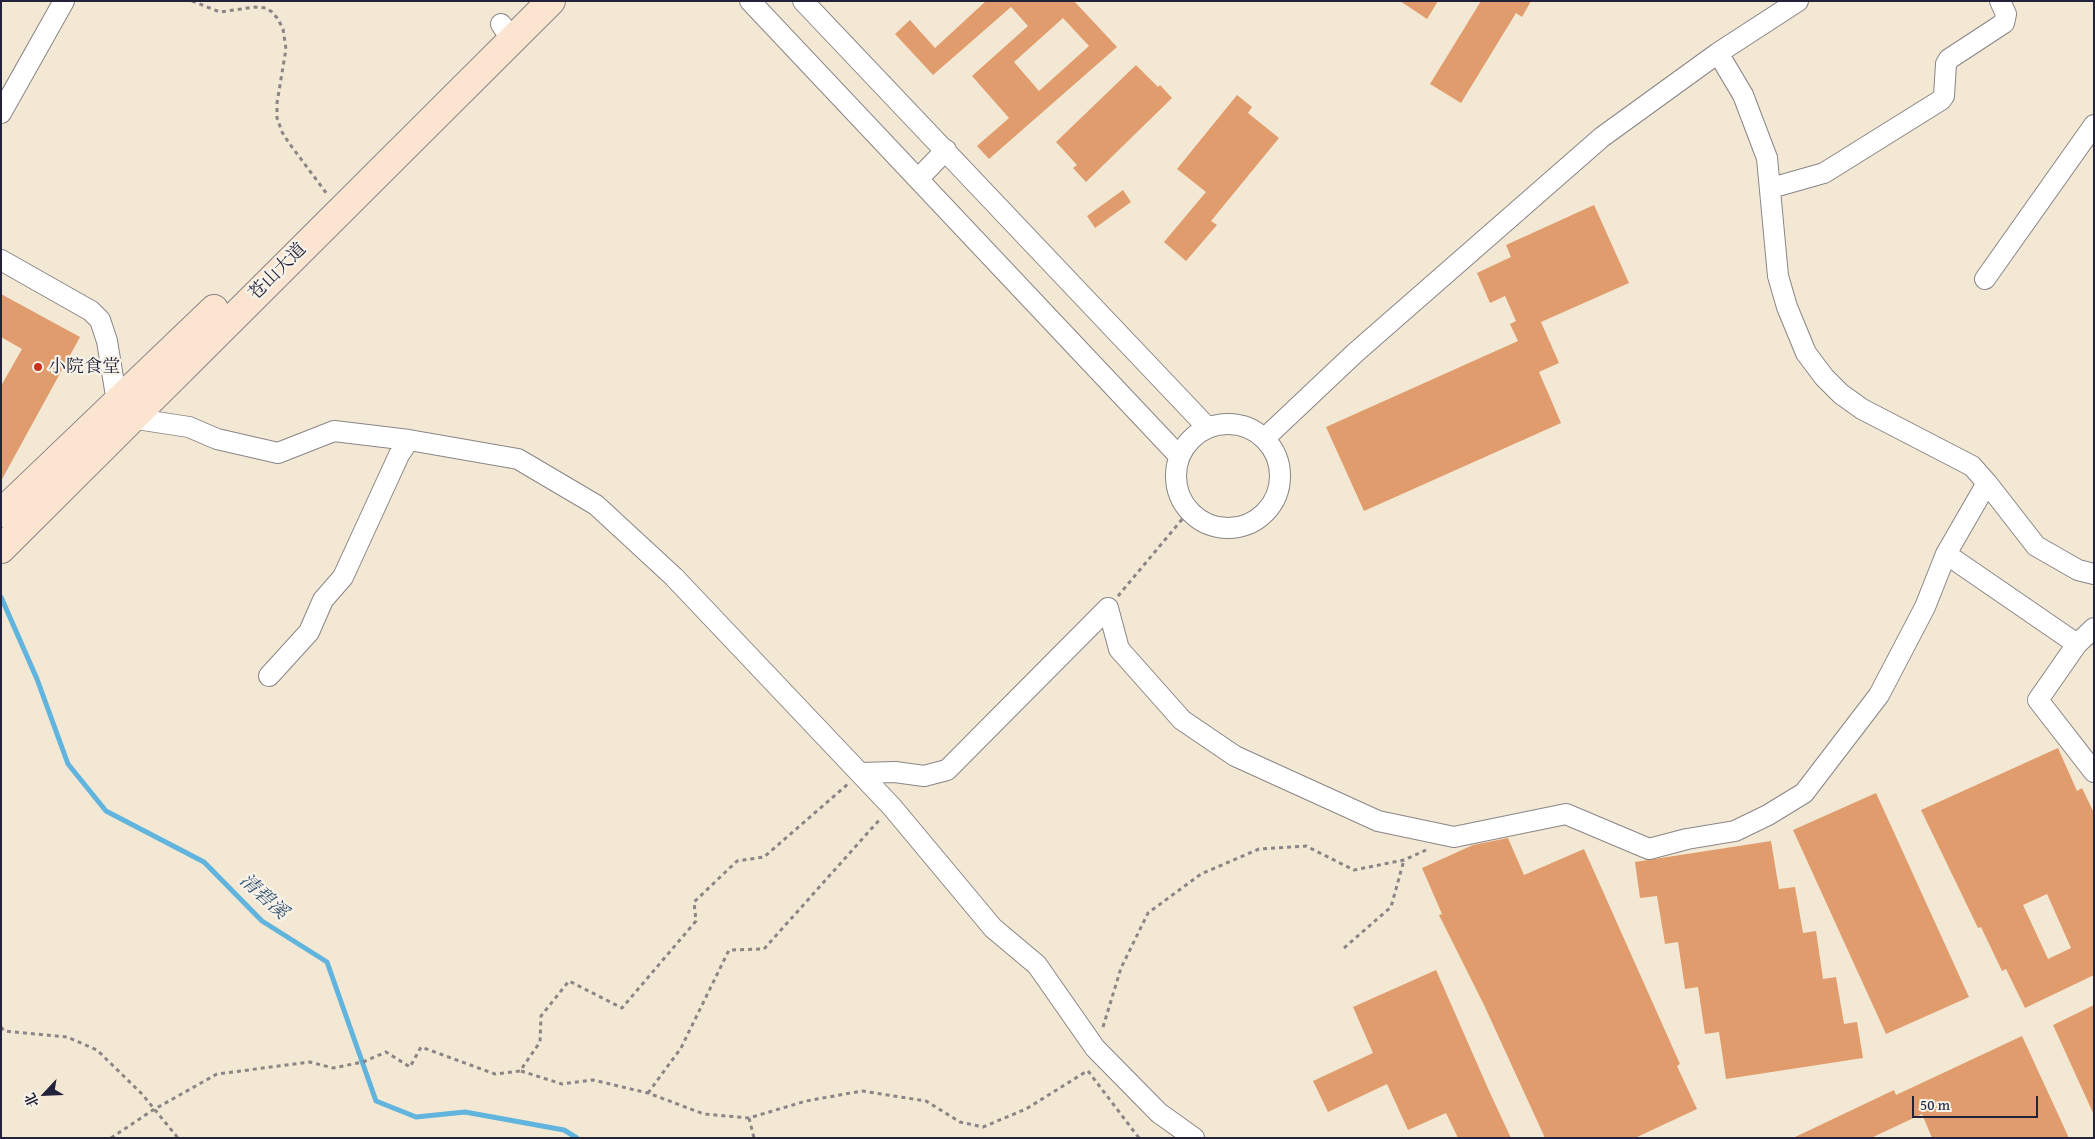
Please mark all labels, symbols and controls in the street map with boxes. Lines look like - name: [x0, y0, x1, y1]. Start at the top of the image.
- street label: 苍山大道: [245, 239, 311, 305]
- place label: 小院食堂: [48, 356, 120, 378]
- marker: 小院食堂: [32, 361, 44, 373]
- water label: 清碧溪: [234, 869, 292, 925]
- north arrow: [20, 1069, 70, 1119]
- scale bar: [1915, 1086, 2041, 1118]
- text: 北: [19, 1090, 43, 1111]
- text: 50 m: [1920, 1094, 1950, 1115]

